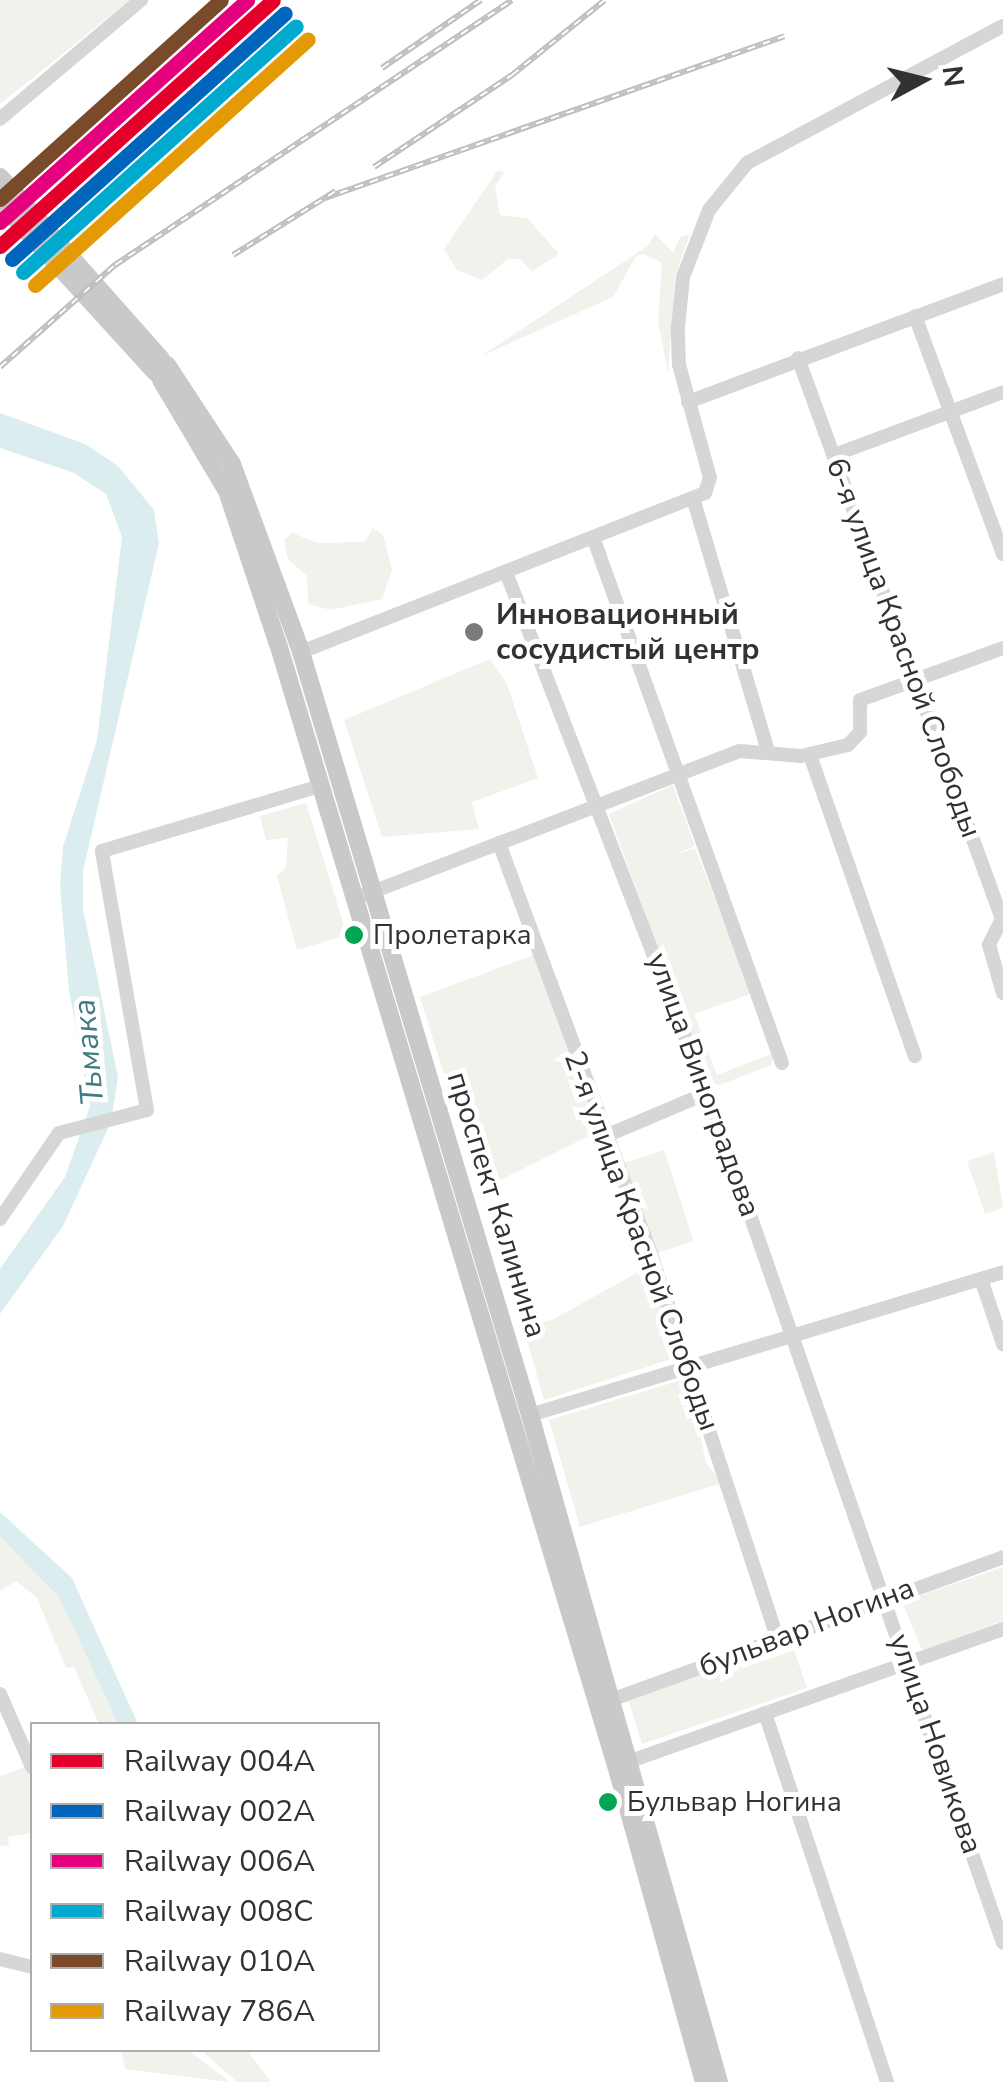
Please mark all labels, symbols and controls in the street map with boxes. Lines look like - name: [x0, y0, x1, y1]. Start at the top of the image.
- north arrow: [873, 30, 973, 130]
- text: N: [933, 64, 973, 89]
- street label: 6-я улица Красной Слободы: [817, 453, 989, 843]
- place label: Инновационный сосудистый центр: [496, 597, 760, 668]
- marker: Инновационный сосудистый центр: [461, 619, 487, 645]
- place label: Пролетарка: [373, 918, 532, 952]
- marker: Пролетарка: [344, 925, 364, 945]
- street label: улица Виноградова: [639, 948, 767, 1222]
- water label: Тьмака: [65, 997, 113, 1107]
- street label: 2-я улица Красной Слободы: [555, 1046, 727, 1436]
- street label: проспект Калинина: [438, 1068, 554, 1342]
- street label: бульвар Ногина: [695, 1570, 919, 1686]
- street label: улица Новикова: [880, 1629, 990, 1859]
- legend: [30, 1722, 380, 2052]
- text: Railway 004А: [124, 1741, 315, 1782]
- place label: Бульвар Ногина: [627, 1785, 842, 1819]
- text: Railway 002А: [124, 1791, 315, 1832]
- marker: Бульвар Ногина: [598, 1792, 618, 1812]
- text: Railway 006А: [124, 1841, 315, 1882]
- text: Railway 008С: [124, 1891, 313, 1932]
- text: Railway 010А: [124, 1941, 315, 1982]
- text: Railway 786А: [124, 1991, 315, 2032]

